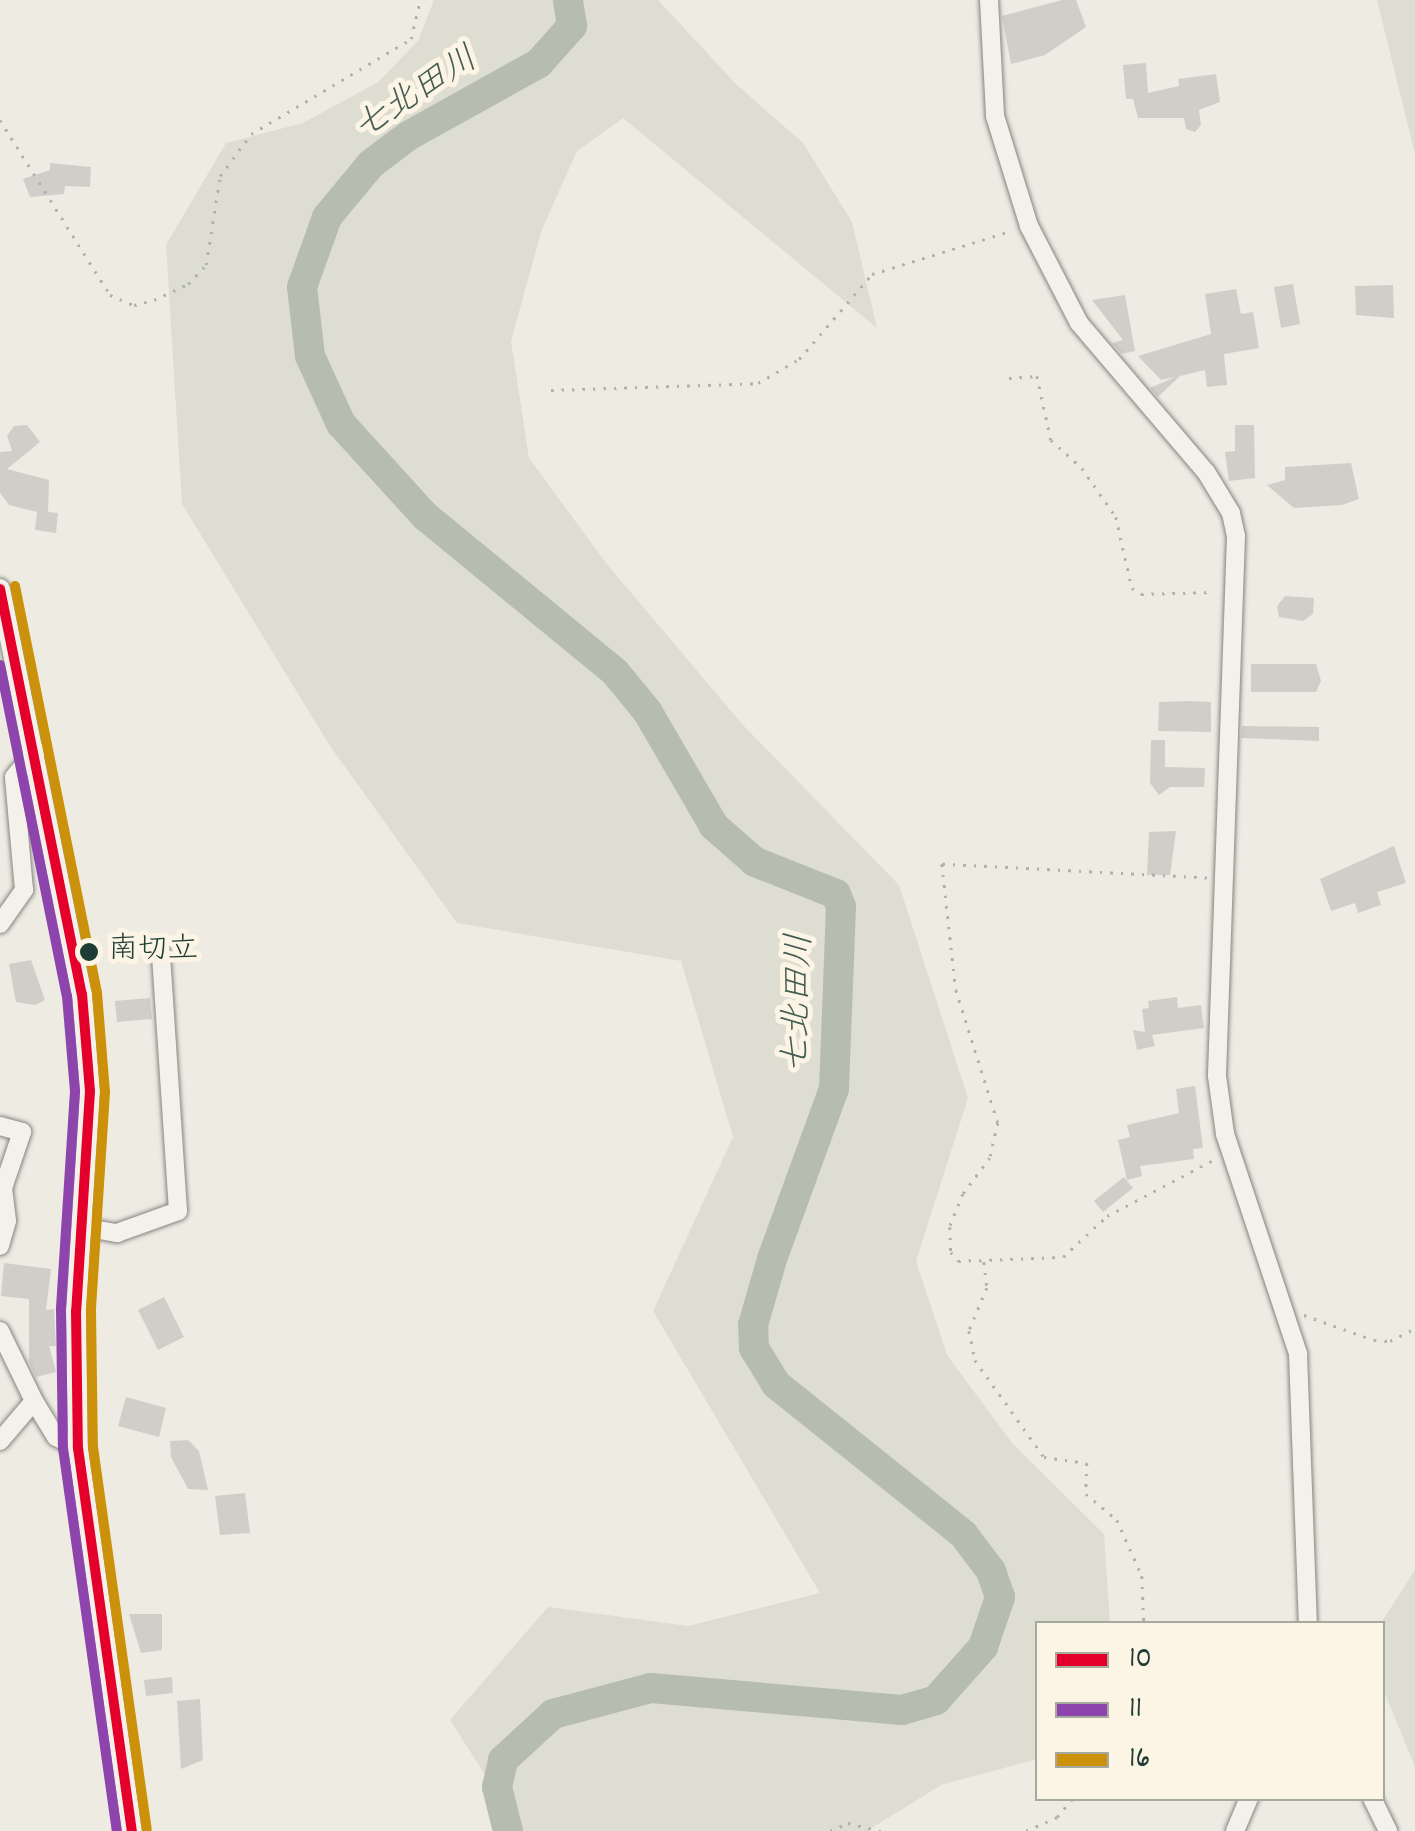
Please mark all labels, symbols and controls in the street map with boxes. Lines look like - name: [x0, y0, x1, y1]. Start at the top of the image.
- water label: 七北田川: [347, 39, 487, 151]
- water label: 七北田川: [777, 932, 823, 1074]
- place label: 南切立: [108, 934, 198, 970]
- marker: 南切立: [79, 942, 99, 962]
- legend: [1035, 1621, 1385, 1801]
- text: 10: [1129, 1639, 1152, 1682]
- text: 11: [1129, 1689, 1142, 1732]
- text: 16: [1129, 1739, 1150, 1782]

